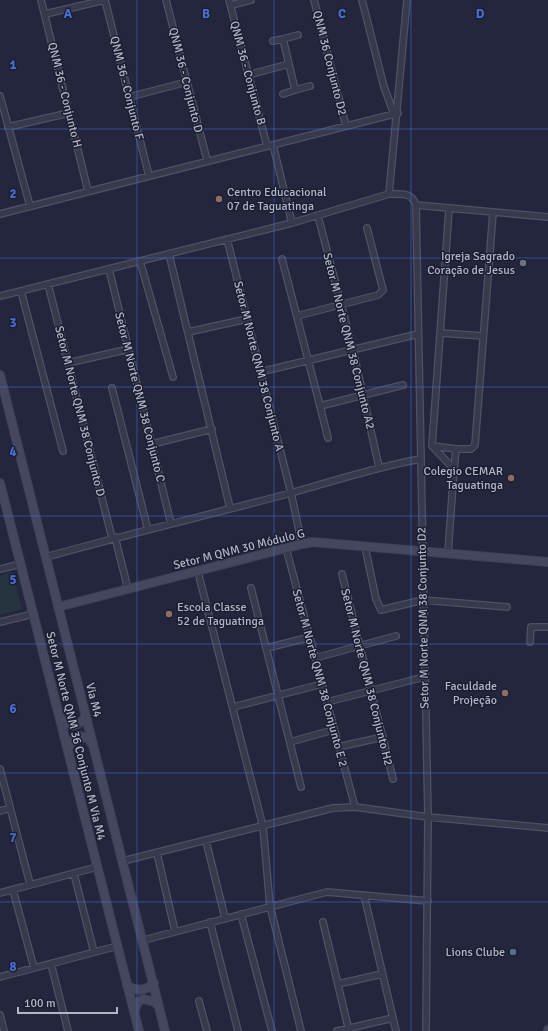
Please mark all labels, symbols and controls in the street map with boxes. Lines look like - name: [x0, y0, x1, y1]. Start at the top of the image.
- text: A: [64, 6, 73, 22]
- text: B: [202, 6, 210, 22]
- text: D: [476, 6, 485, 22]
- street label: QNM 36 Conjunto D2: [310, 9, 350, 117]
- street label: QNM 36 - Conjunto B: [226, 19, 269, 127]
- street label: QNM 36 - Conjunto D: [165, 26, 206, 134]
- street label: QNM 36 - Conjunto F: [106, 35, 147, 142]
- street label: QNM 36 - Conjunto H: [44, 41, 85, 149]
- text: 1: [9, 57, 17, 73]
- place label: Centro Educacional 07 de Taguatinga: [227, 185, 327, 214]
- text: 2: [9, 186, 17, 202]
- marker: Centro Educacional 07 de Taguatinga: [214, 194, 224, 204]
- place label: Igreja Sagrado Coração de Jesus: [427, 249, 515, 278]
- street label: Setor M Norte QNM 38 Conjunto A2: [319, 251, 378, 431]
- marker: Igreja Sagrado Coração de Jesus: [518, 258, 528, 268]
- street label: Setor M Norte QNM 38 Conjunto A: [230, 280, 287, 453]
- street label: Setor M Norte QNM 38 Conjunto C: [111, 311, 168, 484]
- text: 3: [9, 315, 17, 331]
- street label: Setor M Norte QNM 38 Conjunto D: [51, 324, 108, 498]
- text: 4: [9, 444, 17, 460]
- place label: Colegio CEMAR Taguatinga: [423, 464, 503, 493]
- marker: Colegio CEMAR Taguatinga: [506, 473, 516, 483]
- street label: Setor M QNM 30 Módulo G: [172, 526, 307, 573]
- street label: Setor M Norte QNM 38 Conjunto D2: [414, 527, 433, 709]
- text: 5: [9, 572, 17, 588]
- street label: Setor M Norte QNM 38 Conjunto H2: [337, 587, 396, 767]
- street label: Setor M Norte QNM 38 Conjunto E 2: [289, 588, 350, 769]
- place label: Escola Classe 52 de Taguatinga: [177, 600, 264, 629]
- marker: Escola Classe 52 de Taguatinga: [164, 609, 174, 619]
- street label: Setor M Norte QNM 36 Conjunto M Via M4: [42, 630, 109, 843]
- place label: Faculdade Projeção: [445, 679, 497, 708]
- street label: Via M4: [82, 681, 105, 719]
- marker: Faculdade Projeção: [500, 688, 510, 698]
- text: 6: [9, 701, 17, 717]
- text: 7: [9, 830, 17, 846]
- place label: Lions Clube: [446, 945, 505, 960]
- marker: Lions Clube: [508, 947, 518, 957]
- text: 8: [9, 959, 17, 975]
- scale bar: [18, 989, 117, 1015]
- text: 100 m: [24, 996, 56, 1011]

